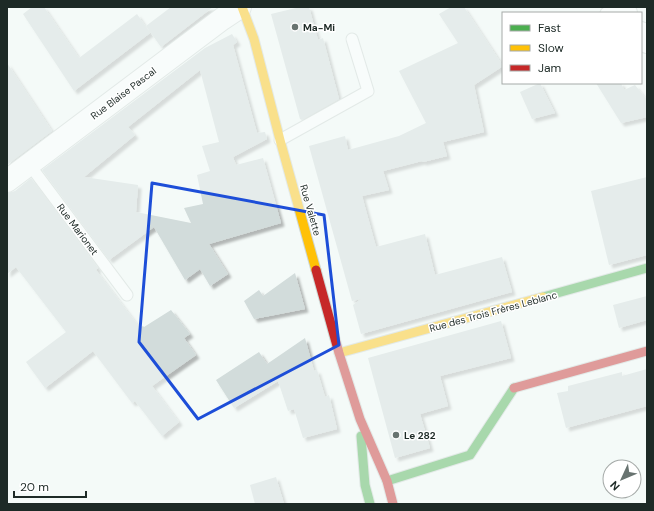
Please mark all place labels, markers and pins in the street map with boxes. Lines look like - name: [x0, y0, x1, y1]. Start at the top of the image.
- place label: Ma-Mi: [303, 21, 335, 34]
- marker: Ma-Mi: [290, 22, 300, 32]
- place label: Le 282: [404, 429, 436, 442]
- marker: Le 282: [391, 430, 401, 440]

